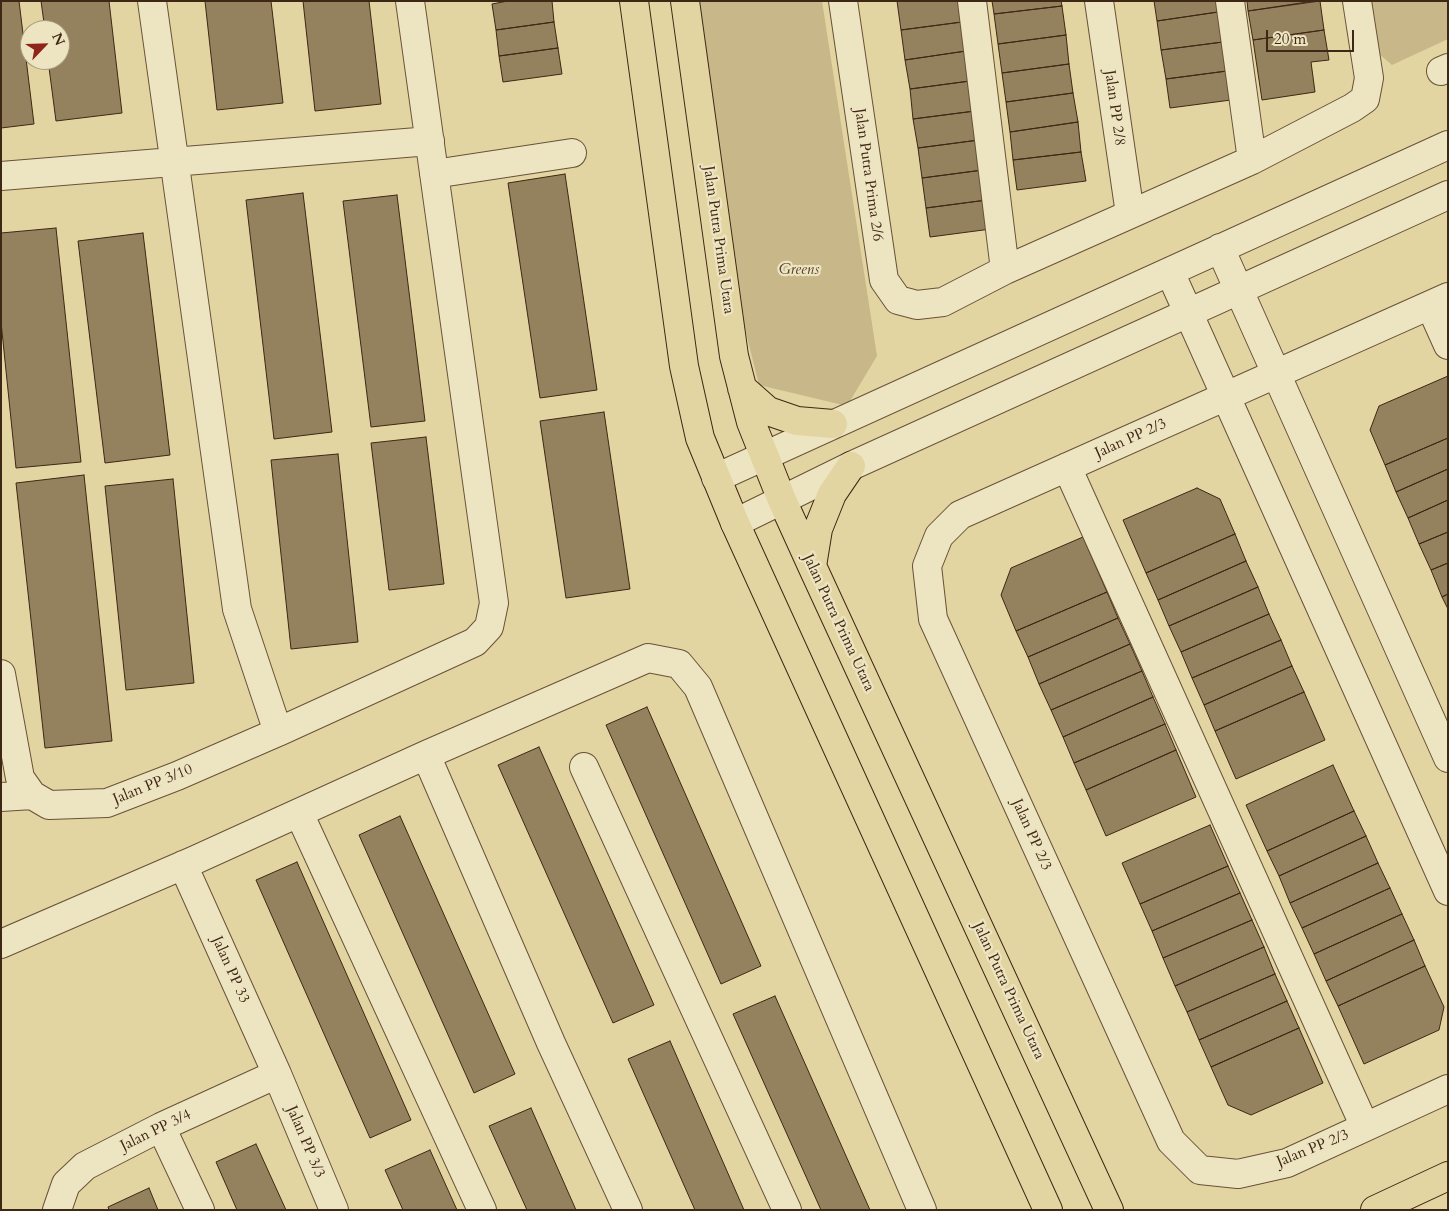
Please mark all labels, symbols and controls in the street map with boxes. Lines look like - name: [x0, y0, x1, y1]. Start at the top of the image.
- north arrow: [20, 20, 70, 70]
- scale bar: [1269, 20, 1356, 52]
- text: 20 m: [1274, 29, 1306, 49]
- text: N: [47, 30, 69, 49]
- street label: Jalan PP 2/8: [1100, 69, 1128, 147]
- street label: Jalan Putra Prima 2/6: [850, 107, 886, 243]
- street label: Jalan Putra Prima Utara: [699, 165, 737, 315]
- park label: Greens: [779, 262, 819, 280]
- street label: Jalan PP 2/3: [1092, 415, 1170, 463]
- street label: Jalan Putra Prima Utara: [798, 551, 878, 695]
- street label: Jalan PP 3/10: [111, 761, 195, 809]
- street label: Jalan PP 2/3: [1007, 796, 1055, 874]
- street label: Jalan Putra Prima Utara: [968, 919, 1048, 1063]
- street label: Jalan PP 33: [207, 934, 253, 1006]
- street label: Jalan PP 3/3: [282, 1103, 328, 1181]
- street label: Jalan PP 3/4: [118, 1106, 194, 1156]
- street label: Jalan PP 2/3: [1274, 1126, 1352, 1172]

